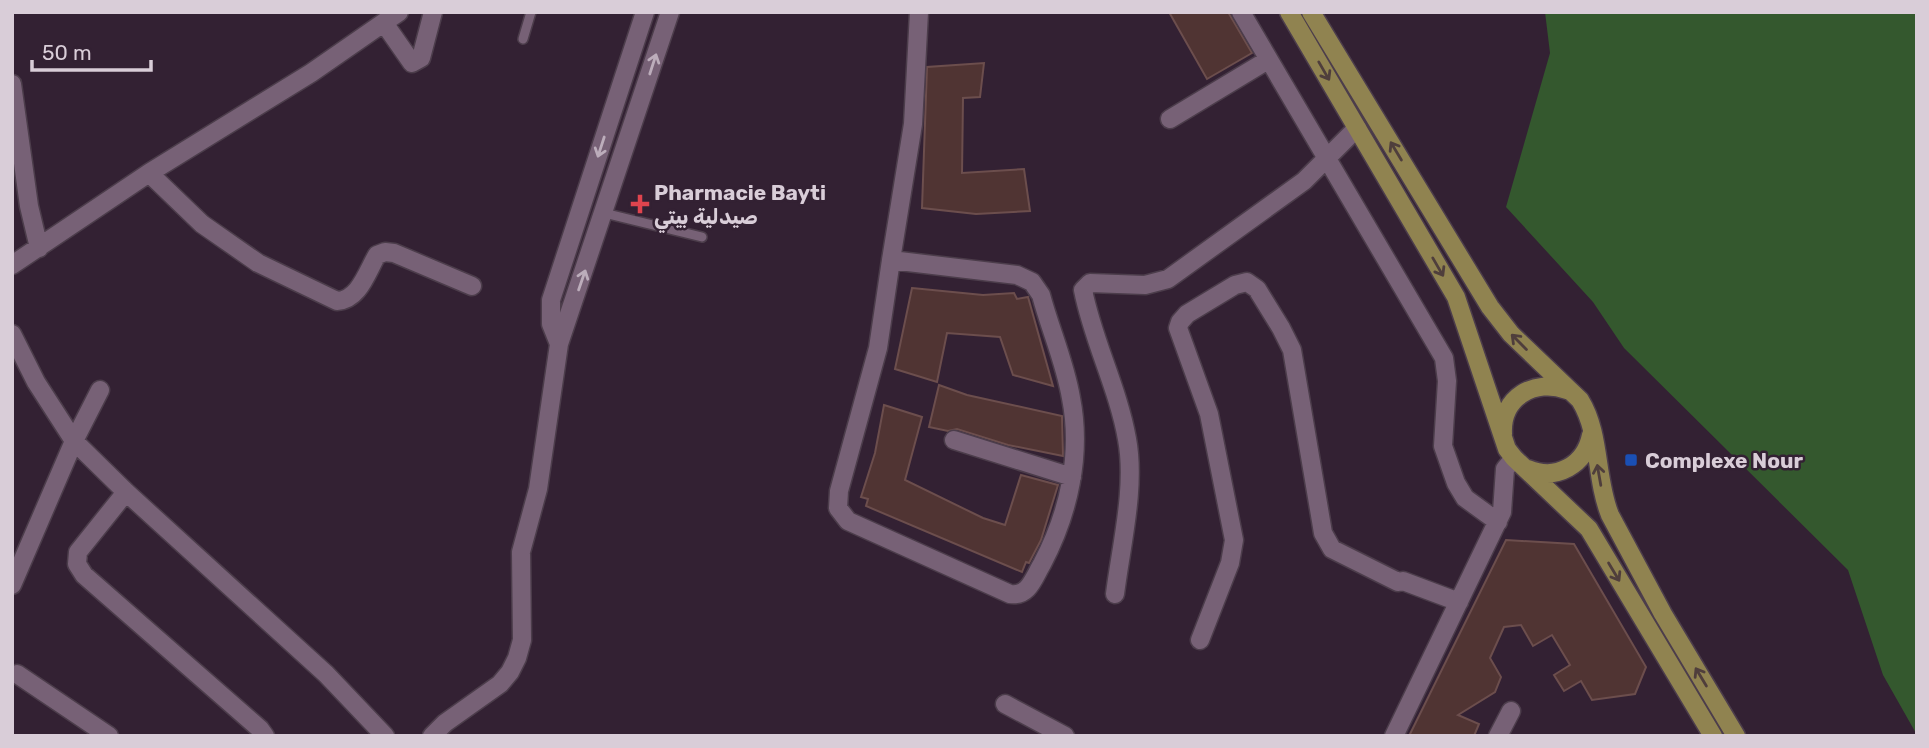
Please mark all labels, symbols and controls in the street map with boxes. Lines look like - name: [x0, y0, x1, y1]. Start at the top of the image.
- scale bar: [32, 28, 150, 72]
- text: 50 m: [42, 40, 92, 65]
- one-way arrow: [648, 53, 661, 75]
- one-way arrow: [1317, 61, 1331, 81]
- one-way arrow: [594, 136, 607, 158]
- one-way arrow: [1388, 142, 1402, 162]
- place label: Pharmacie Bayti صيدلية بيتي: [654, 180, 826, 233]
- marker: Pharmacie Bayti صيدلية بيتي: [632, 196, 648, 212]
- one-way arrow: [1432, 257, 1446, 277]
- one-way arrow: [577, 269, 589, 291]
- one-way arrow: [1511, 334, 1528, 351]
- place label: Complexe Nour: [1645, 448, 1803, 473]
- marker: Complexe Nour: [1623, 452, 1639, 468]
- one-way arrow: [1592, 464, 1605, 487]
- one-way arrow: [1608, 561, 1622, 581]
- one-way arrow: [1693, 668, 1707, 688]

